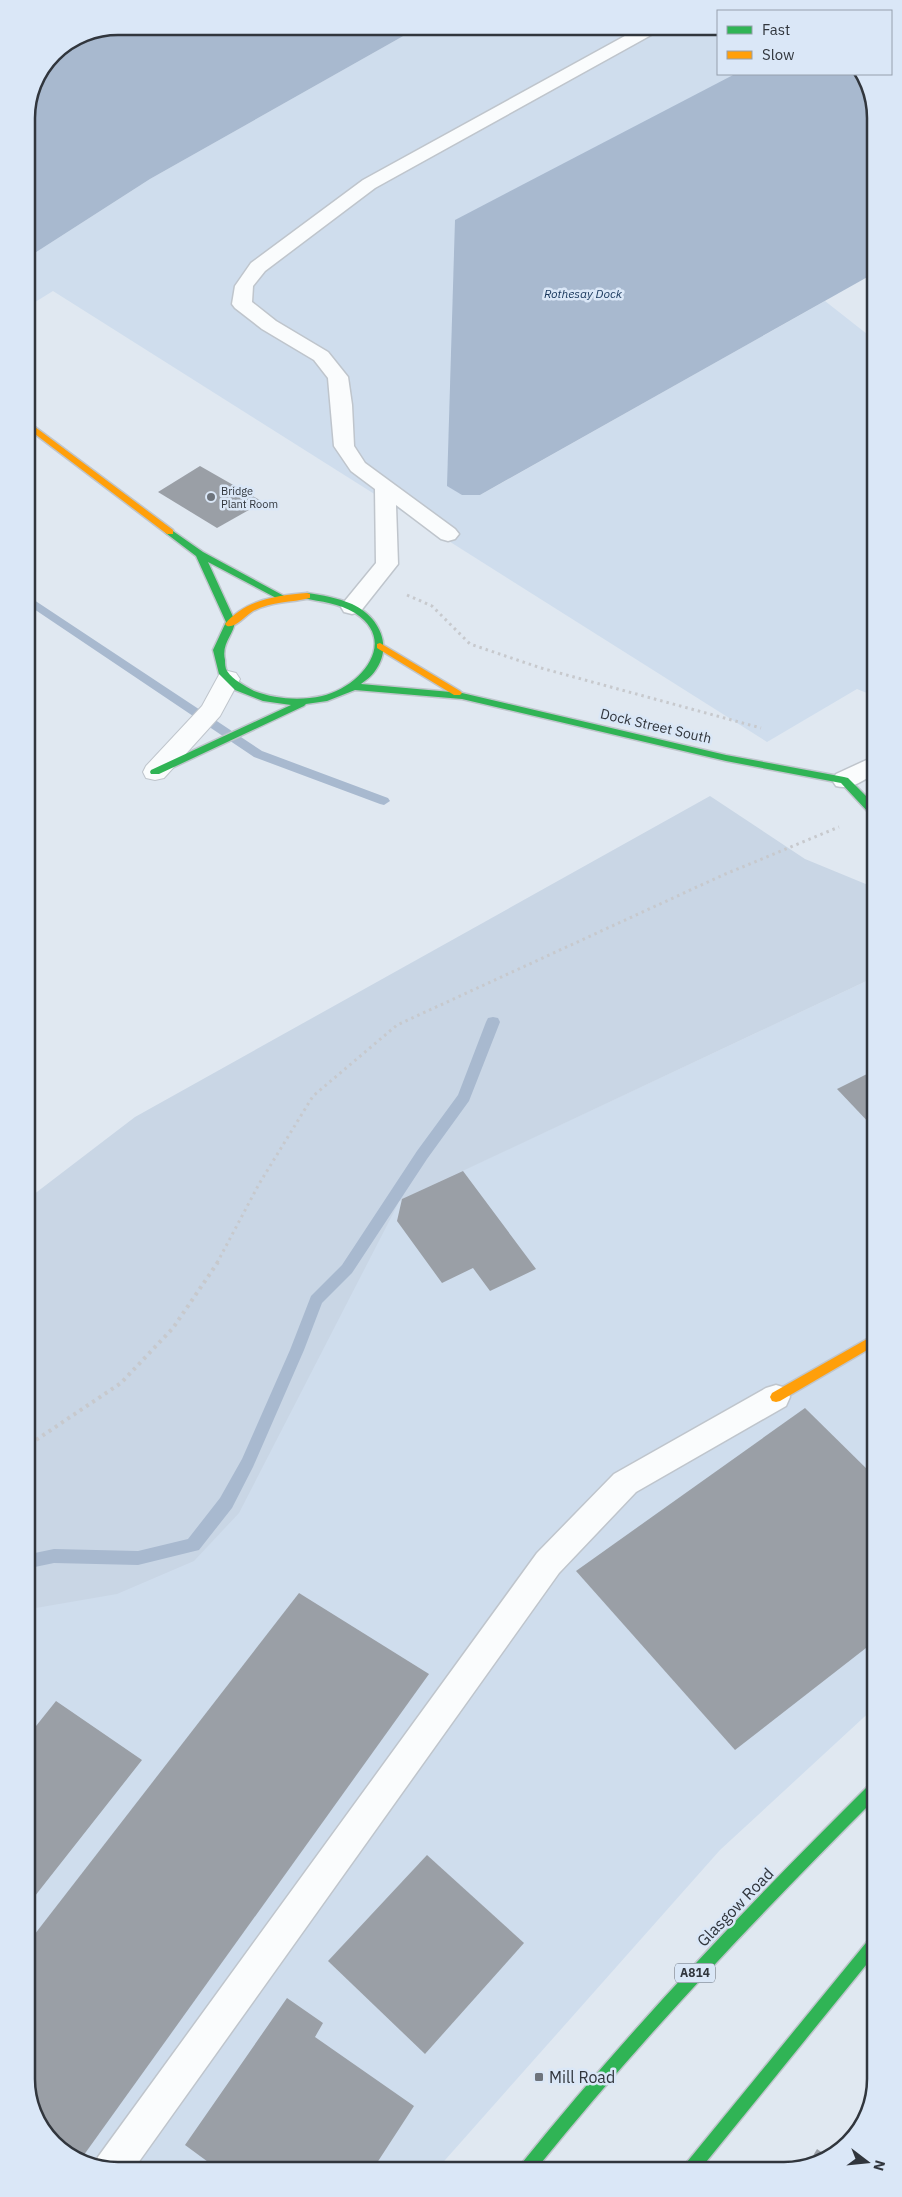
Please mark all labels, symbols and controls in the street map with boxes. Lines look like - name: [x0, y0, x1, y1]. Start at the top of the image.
- legend: [717, 10, 892, 75]
- text: Fast: [762, 20, 790, 39]
- text: Slow: [762, 45, 795, 64]
- water label: Rothesay Dock: [544, 286, 623, 301]
- place label: Bridge Plant Room: [221, 484, 278, 511]
- marker: Bridge Plant Room: [205, 491, 217, 503]
- street label: Dock Street South: [599, 704, 713, 748]
- street label: Glasgow Road: [692, 1863, 778, 1951]
- road number: A814: [675, 1964, 715, 1982]
- place label: Mill Road: [549, 2067, 615, 2087]
- marker: Mill Road: [533, 2071, 545, 2083]
- north arrow: [842, 2137, 892, 2187]
- text: N: [869, 2158, 890, 2173]

